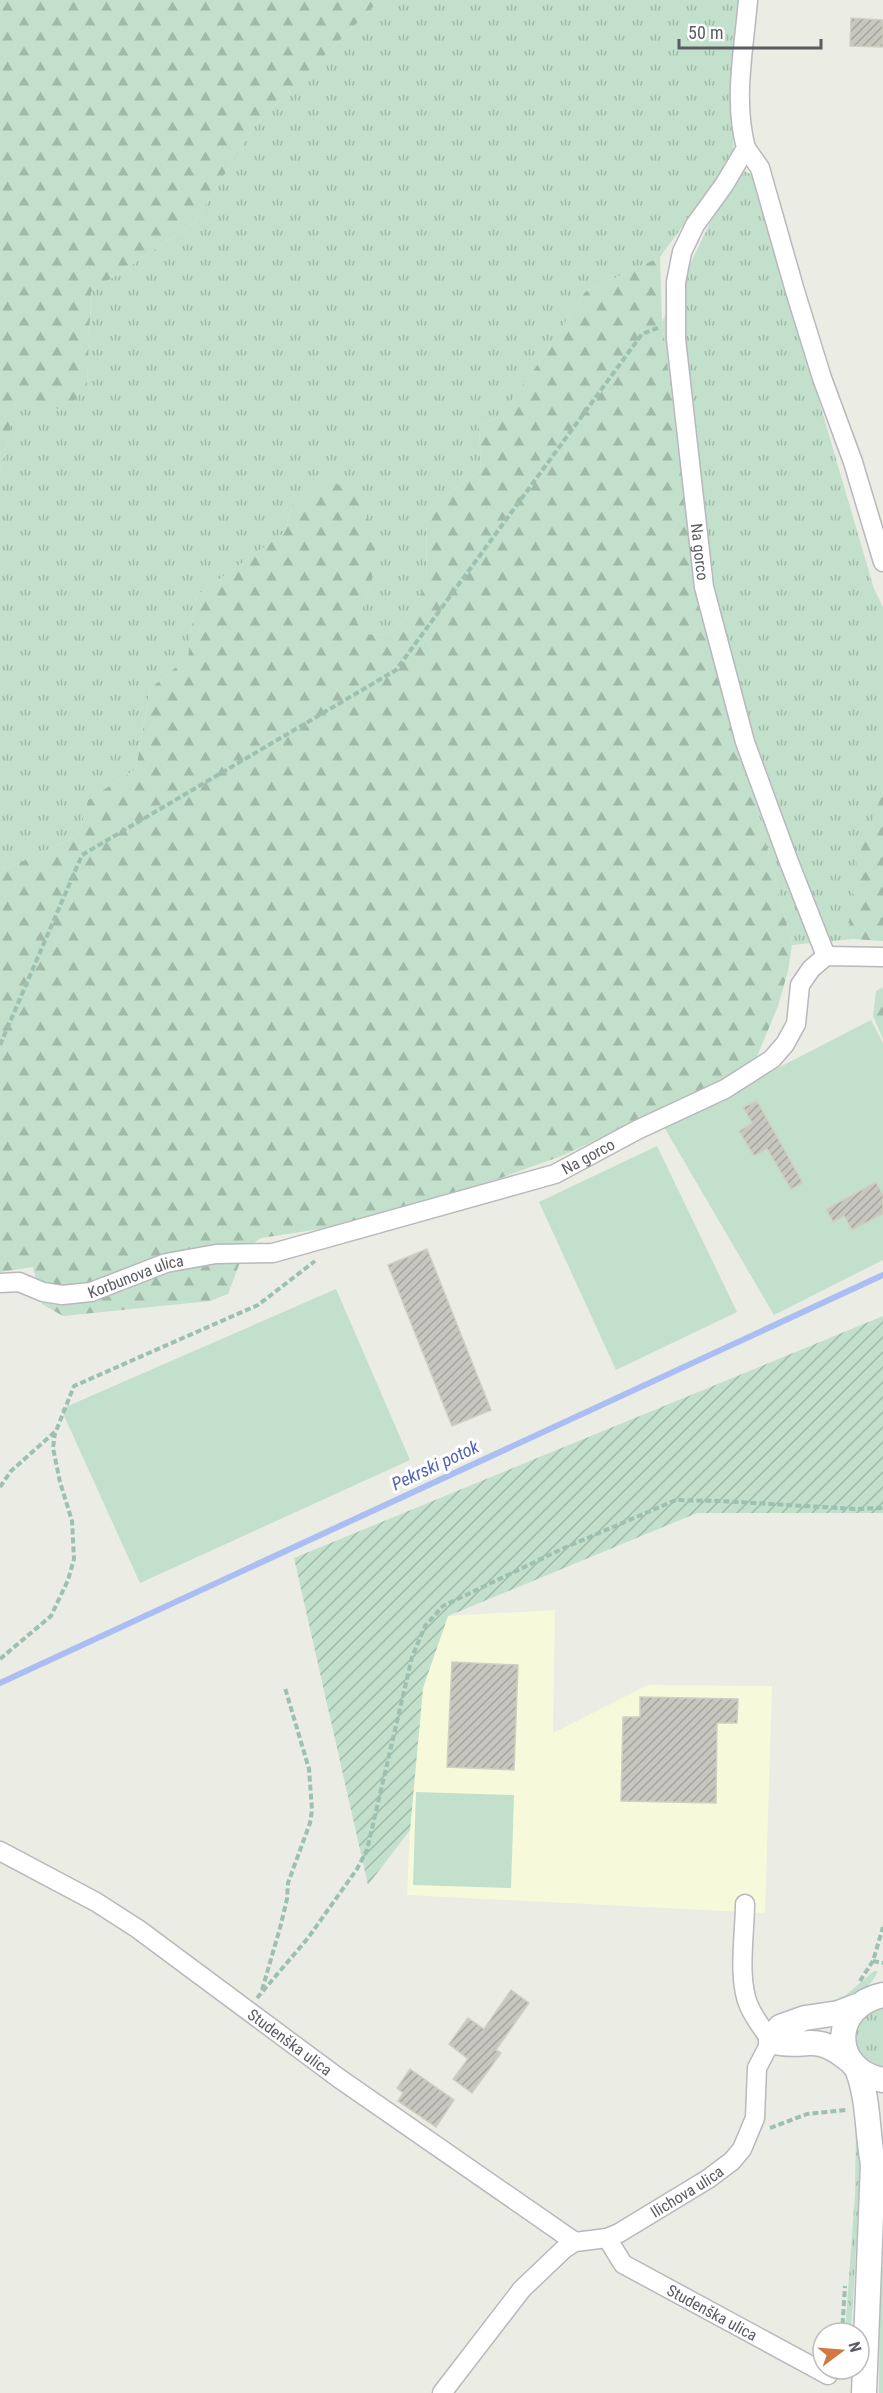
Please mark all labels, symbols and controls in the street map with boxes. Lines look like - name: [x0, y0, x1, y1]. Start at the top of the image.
- scale bar: [679, 12, 822, 50]
- text: 50 m: [688, 22, 723, 43]
- street label: Na gorco: [687, 522, 713, 581]
- street label: Na gorco: [558, 1134, 618, 1178]
- street label: Korbunova ulica: [85, 1251, 185, 1302]
- water label: Pekrski potok: [388, 1435, 483, 1494]
- street label: Studenška ulica: [244, 2004, 336, 2079]
- street label: Ilichova ulica: [647, 2161, 727, 2221]
- street label: Studenška ulica: [664, 2280, 761, 2344]
- north arrow: [811, 2321, 871, 2381]
- text: N: [844, 2340, 865, 2354]

